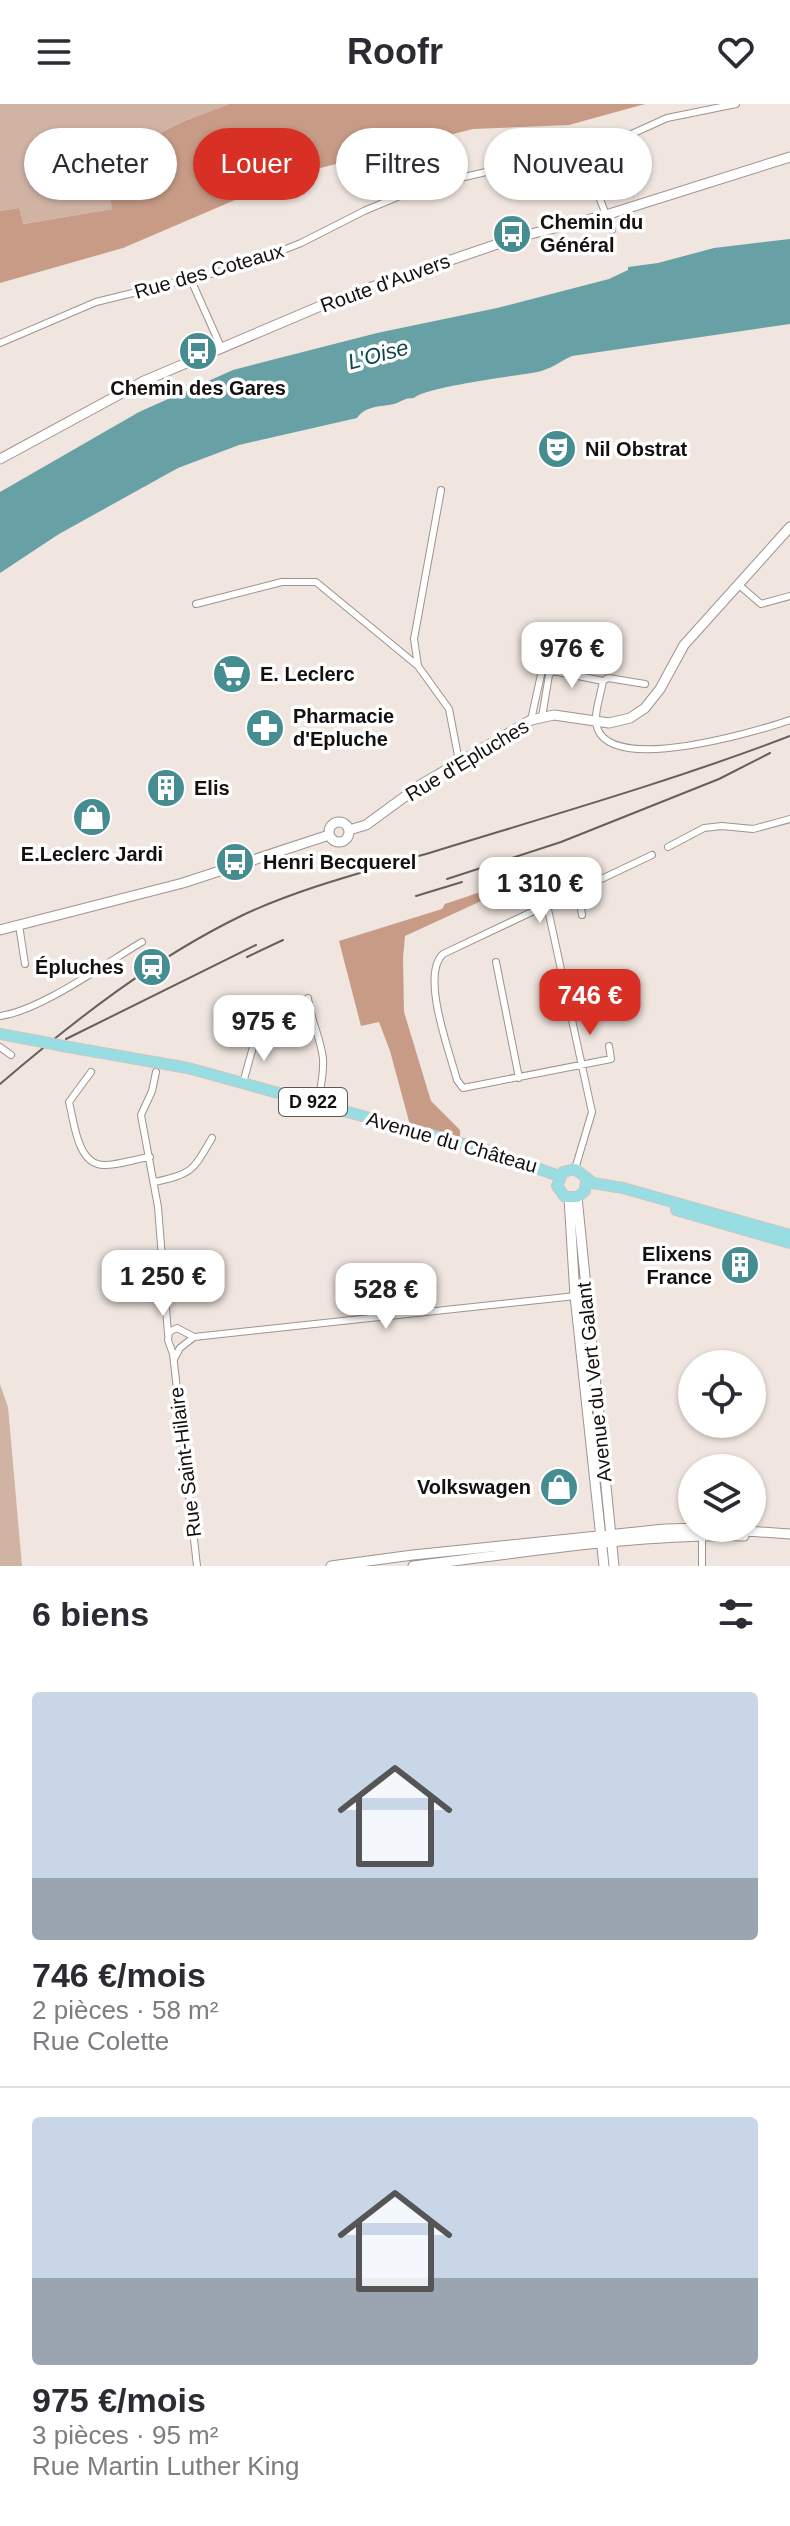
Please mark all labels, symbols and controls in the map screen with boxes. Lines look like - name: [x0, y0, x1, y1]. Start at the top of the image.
- icon: menu: [32, 30, 76, 74]
- icon: heart: [714, 30, 758, 74]
- text: Roofr: [347, 31, 443, 72]
- chip: Acheter: [24, 128, 177, 200]
- chip: Louer: [193, 128, 320, 200]
- chip: Filtres: [336, 128, 468, 200]
- chip: Nouveau: [484, 128, 652, 200]
- place label: Chemin du Général: [540, 211, 643, 256]
- bus stop icon: Chemin du Général: [491, 213, 533, 255]
- street label: Rue des Coteaux: [132, 239, 286, 303]
- street label: Route d'Auvers: [317, 249, 453, 317]
- bus stop icon: Chemin des Gares: [177, 330, 219, 372]
- water label: L'Oise: [345, 334, 411, 375]
- place label: Chemin des Gares: [110, 377, 286, 399]
- theatre icon: Nil Obstrat: [536, 428, 578, 470]
- place label: Nil Obstrat: [585, 438, 688, 460]
- pin: 976 €: [516, 622, 628, 690]
- text: 976 €: [539, 633, 605, 663]
- supermarket icon: E. Leclerc: [211, 653, 253, 695]
- place label: E. Leclerc: [260, 663, 355, 685]
- place label: Pharmacie d'Epluche: [293, 705, 394, 750]
- pharmacy icon: Pharmacie d'Epluche: [244, 707, 286, 749]
- street label: Rue d'Epluches: [402, 715, 532, 805]
- building icon: Elis: [145, 767, 187, 809]
- place label: Elis: [194, 777, 230, 799]
- shop icon: E.Leclerc Jardi: [71, 796, 113, 838]
- bus stop icon: Henri Becquerel: [214, 841, 256, 883]
- place label: E.Leclerc Jardi: [21, 843, 163, 865]
- place label: Henri Becquerel: [263, 851, 416, 873]
- pin: 1 310 €: [466, 857, 614, 925]
- text: 1 310 €: [497, 868, 583, 898]
- station icon: Épluches: [131, 946, 173, 988]
- place label: Épluches: [35, 956, 124, 978]
- pin: 746 €: [534, 969, 646, 1037]
- text: 746 €: [557, 980, 623, 1010]
- pin: 975 €: [208, 995, 320, 1063]
- text: 975 €: [231, 1006, 297, 1036]
- road number: D 922: [279, 1088, 347, 1116]
- street label: Avenue du Château: [364, 1107, 540, 1177]
- place label: Elixens France: [642, 1243, 712, 1288]
- building icon: Elixens France: [719, 1244, 761, 1286]
- pin: 1 250 €: [89, 1250, 237, 1318]
- text: 1 250 €: [120, 1261, 206, 1291]
- pin: 528 €: [330, 1263, 442, 1331]
- text: 528 €: [353, 1274, 419, 1304]
- street label: Avenue du Vert Galant: [573, 1281, 615, 1483]
- map controls: [678, 1350, 766, 1542]
- button: locate: [678, 1350, 766, 1438]
- street label: Rue Saint-Hilaire: [165, 1386, 205, 1538]
- button: layers: [678, 1454, 766, 1542]
- shop icon: Volkswagen: [538, 1466, 580, 1508]
- place label: Volkswagen: [417, 1476, 531, 1498]
- icon: filters: [714, 1592, 758, 1636]
- text: 6 biens: [32, 1595, 149, 1633]
- icon: home: [323, 1744, 467, 1888]
- text: 746 €/mois: [32, 1956, 206, 1994]
- text: 2 pièces · 58 m²: [32, 1995, 218, 2025]
- text: Rue Colette: [32, 2026, 169, 2056]
- icon: home: [323, 2169, 467, 2313]
- text: 975 €/mois: [32, 2381, 206, 2419]
- text: 3 pièces · 95 m²: [32, 2420, 218, 2450]
- text: Rue Martin Luther King: [32, 2451, 299, 2481]

